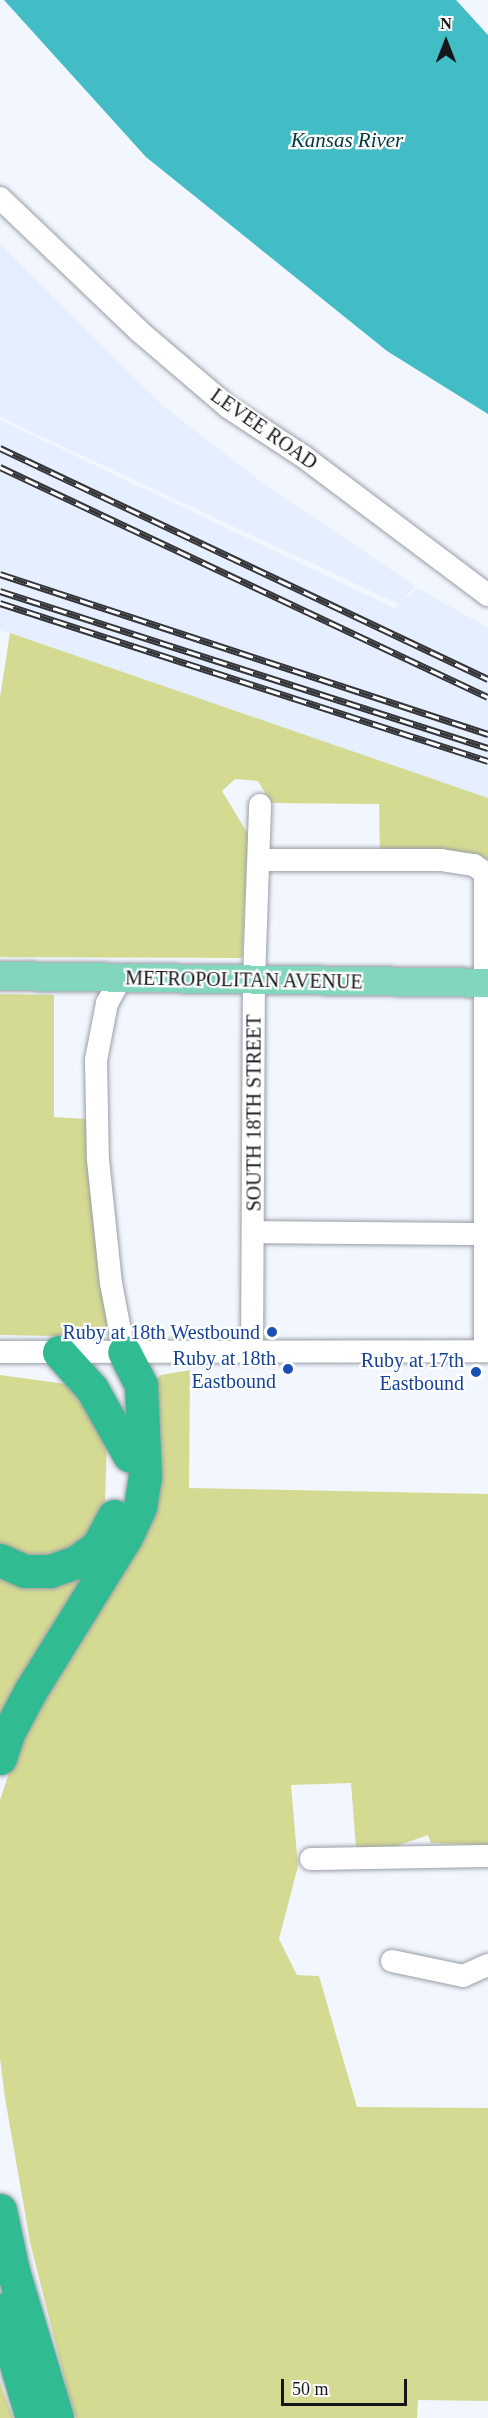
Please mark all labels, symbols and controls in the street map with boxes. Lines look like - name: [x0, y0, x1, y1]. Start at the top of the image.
- north arrow: [416, 12, 476, 72]
- text: N: [440, 15, 452, 32]
- water label: Kansas River: [291, 127, 403, 153]
- street label: LEVEE ROAD: [206, 383, 322, 475]
- street label: METROPOLITAN AVENUE: [125, 966, 363, 994]
- street label: SOUTH 18TH STREET: [242, 1015, 266, 1211]
- place label: Ruby at 18th Westbound: [62, 1320, 260, 1344]
- marker: Ruby at 18th Westbound: [265, 1325, 279, 1339]
- place label: Ruby at 18th Eastbound: [173, 1346, 276, 1393]
- place label: Ruby at 17th Eastbound: [361, 1348, 464, 1395]
- marker: Ruby at 18th Eastbound: [281, 1362, 295, 1376]
- marker: Ruby at 17th Eastbound: [469, 1365, 483, 1379]
- scale bar: [284, 2367, 410, 2405]
- text: 50 m: [292, 2379, 329, 2399]

